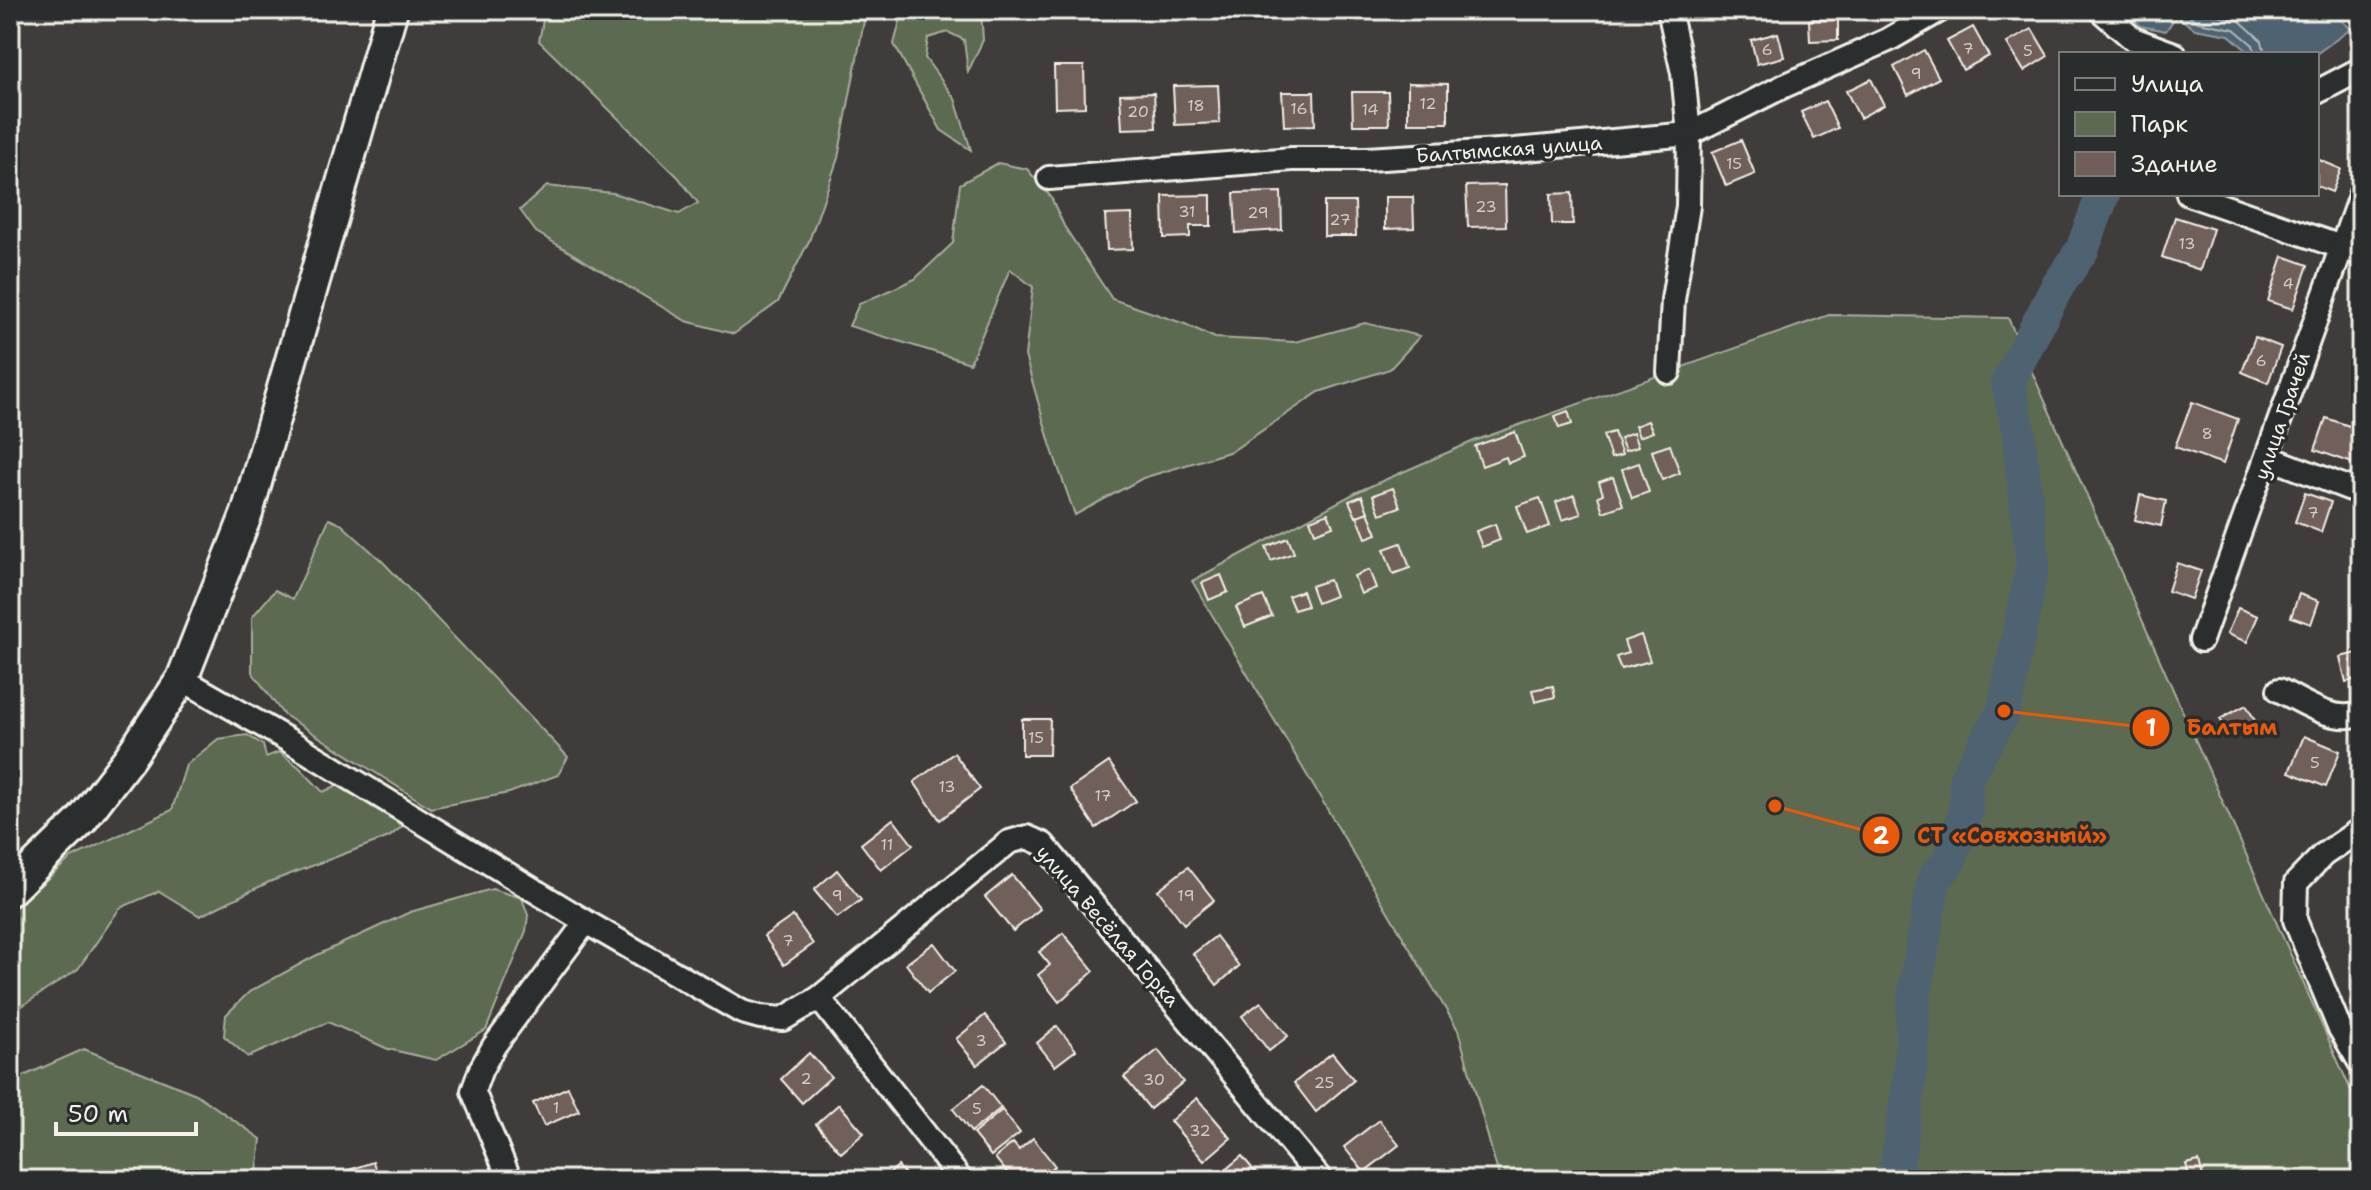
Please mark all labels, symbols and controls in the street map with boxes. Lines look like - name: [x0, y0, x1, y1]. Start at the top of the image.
- house number: 7: [1962, 38, 1974, 59]
- house number: 6: [1761, 39, 1773, 60]
- house number: 5: [2023, 40, 2033, 61]
- legend: [2059, 52, 2319, 196]
- house number: 9: [1910, 63, 1922, 84]
- text: Улица: [2131, 68, 2204, 100]
- house number: 12: [1419, 93, 1437, 114]
- house number: 18: [1187, 95, 1205, 116]
- house number: 16: [1290, 98, 1308, 119]
- house number: 14: [1361, 99, 1379, 120]
- house number: 20: [1127, 101, 1149, 122]
- text: Парк: [2131, 108, 2188, 140]
- street label: Балтымская улица: [1415, 129, 1604, 168]
- text: Здание: [2131, 148, 2218, 180]
- house number: 15: [1726, 153, 1742, 174]
- house number: 23: [1475, 196, 1497, 217]
- house number: 31: [1178, 201, 1196, 222]
- house number: 29: [1247, 202, 1269, 223]
- house number: 27: [1329, 209, 1351, 230]
- house number: 13: [2178, 233, 2196, 254]
- house number: 4: [2282, 273, 2294, 294]
- street label: улица Грачей: [2248, 349, 2316, 483]
- house number: 6: [2255, 350, 2267, 371]
- house number: 8: [2201, 423, 2213, 444]
- house number: 7: [2307, 502, 2319, 523]
- callout: Балтым: [2131, 705, 2294, 751]
- text: 1: [2146, 712, 2156, 744]
- text: Балтым: [2187, 713, 2277, 742]
- house number: 15: [1028, 727, 1044, 748]
- house number: 5: [2310, 752, 2320, 773]
- house number: 13: [938, 776, 956, 797]
- house number: 17: [1094, 785, 1112, 806]
- callout: СТ «Совхозный»: [1861, 812, 2123, 858]
- text: 2: [1873, 820, 1890, 852]
- text: СТ «Совхозный»: [1917, 821, 2107, 850]
- house number: 11: [881, 834, 893, 855]
- street label: улица Весёлая Горка: [1031, 840, 1186, 1013]
- house number: 9: [831, 885, 843, 906]
- house number: 19: [1177, 885, 1195, 906]
- house number: 7: [782, 930, 794, 951]
- house number: 3: [975, 1030, 987, 1051]
- house number: 2: [800, 1068, 812, 1089]
- house number: 30: [1143, 1069, 1165, 1090]
- house number: 25: [1314, 1072, 1334, 1093]
- scale bar: [56, 1086, 196, 1136]
- house number: 1: [553, 1097, 559, 1118]
- text: 50 m: [68, 1098, 128, 1130]
- house number: 5: [972, 1098, 982, 1119]
- house number: 32: [1189, 1120, 1211, 1141]

